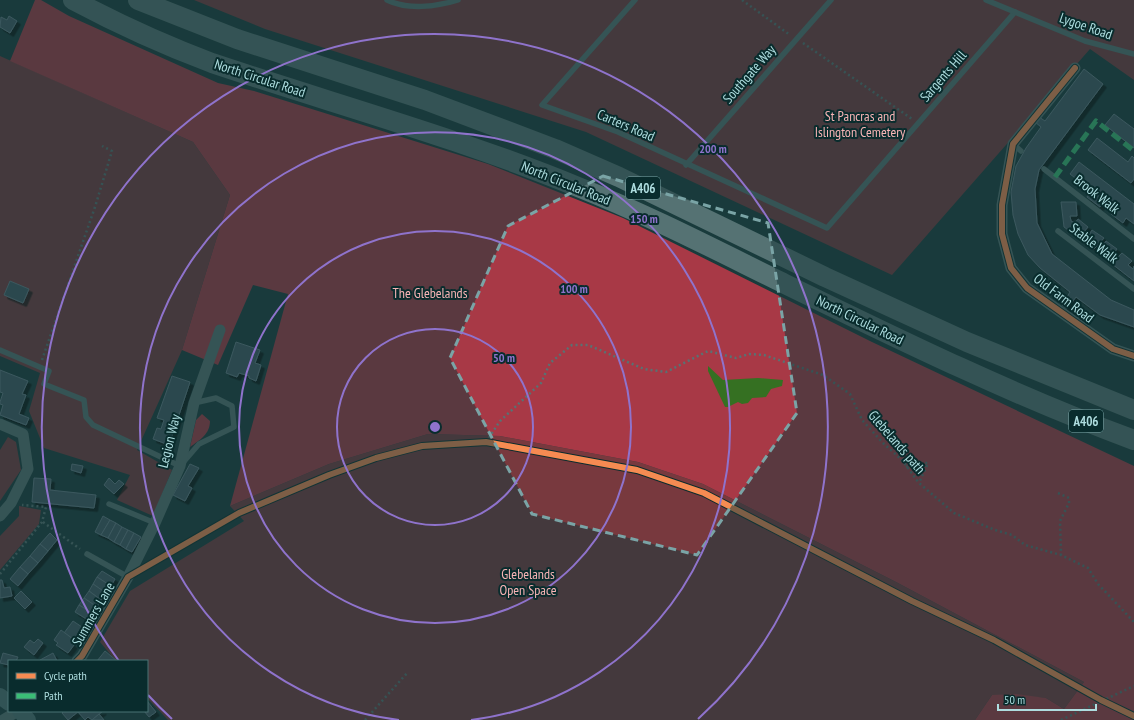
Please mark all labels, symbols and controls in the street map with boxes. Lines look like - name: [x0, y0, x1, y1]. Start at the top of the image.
- street label: Lygoe Road: [1057, 9, 1115, 43]
- street label: Southgate Way: [719, 40, 780, 107]
- street label: Sargents Hill: [916, 46, 971, 105]
- street label: North Circular Road: [212, 55, 308, 101]
- street label: Carters Road: [594, 105, 658, 145]
- park label: St Pancras and Islington Cemetery: [815, 107, 906, 141]
- text: 200 m: [699, 141, 727, 156]
- street label: North Circular Road: [519, 157, 613, 209]
- street label: Brook Walk: [1070, 170, 1124, 218]
- road number: A406: [626, 177, 660, 199]
- text: 150 m: [630, 211, 658, 226]
- street label: Stable Walk: [1066, 219, 1122, 268]
- street label: Old Farm Road: [1030, 269, 1098, 327]
- text: 100 m: [560, 281, 588, 296]
- park label: The Glebelands: [393, 284, 468, 302]
- street label: North Circular Road: [814, 291, 906, 349]
- text: 50 m: [493, 350, 515, 365]
- street label: Glebelands path: [865, 407, 929, 477]
- road number: A406: [1069, 410, 1103, 432]
- street label: Legion Way: [154, 412, 185, 470]
- centre of rings: [428, 420, 442, 434]
- park label: Glebelands Open Space: [500, 565, 557, 599]
- street label: Summers Lane: [68, 579, 119, 649]
- legend: [8, 660, 148, 712]
- text: Cycle path: [44, 668, 87, 683]
- scale bar: [998, 686, 1096, 712]
- text: Path: [44, 688, 62, 703]
- text: 50 m: [1004, 692, 1025, 707]

